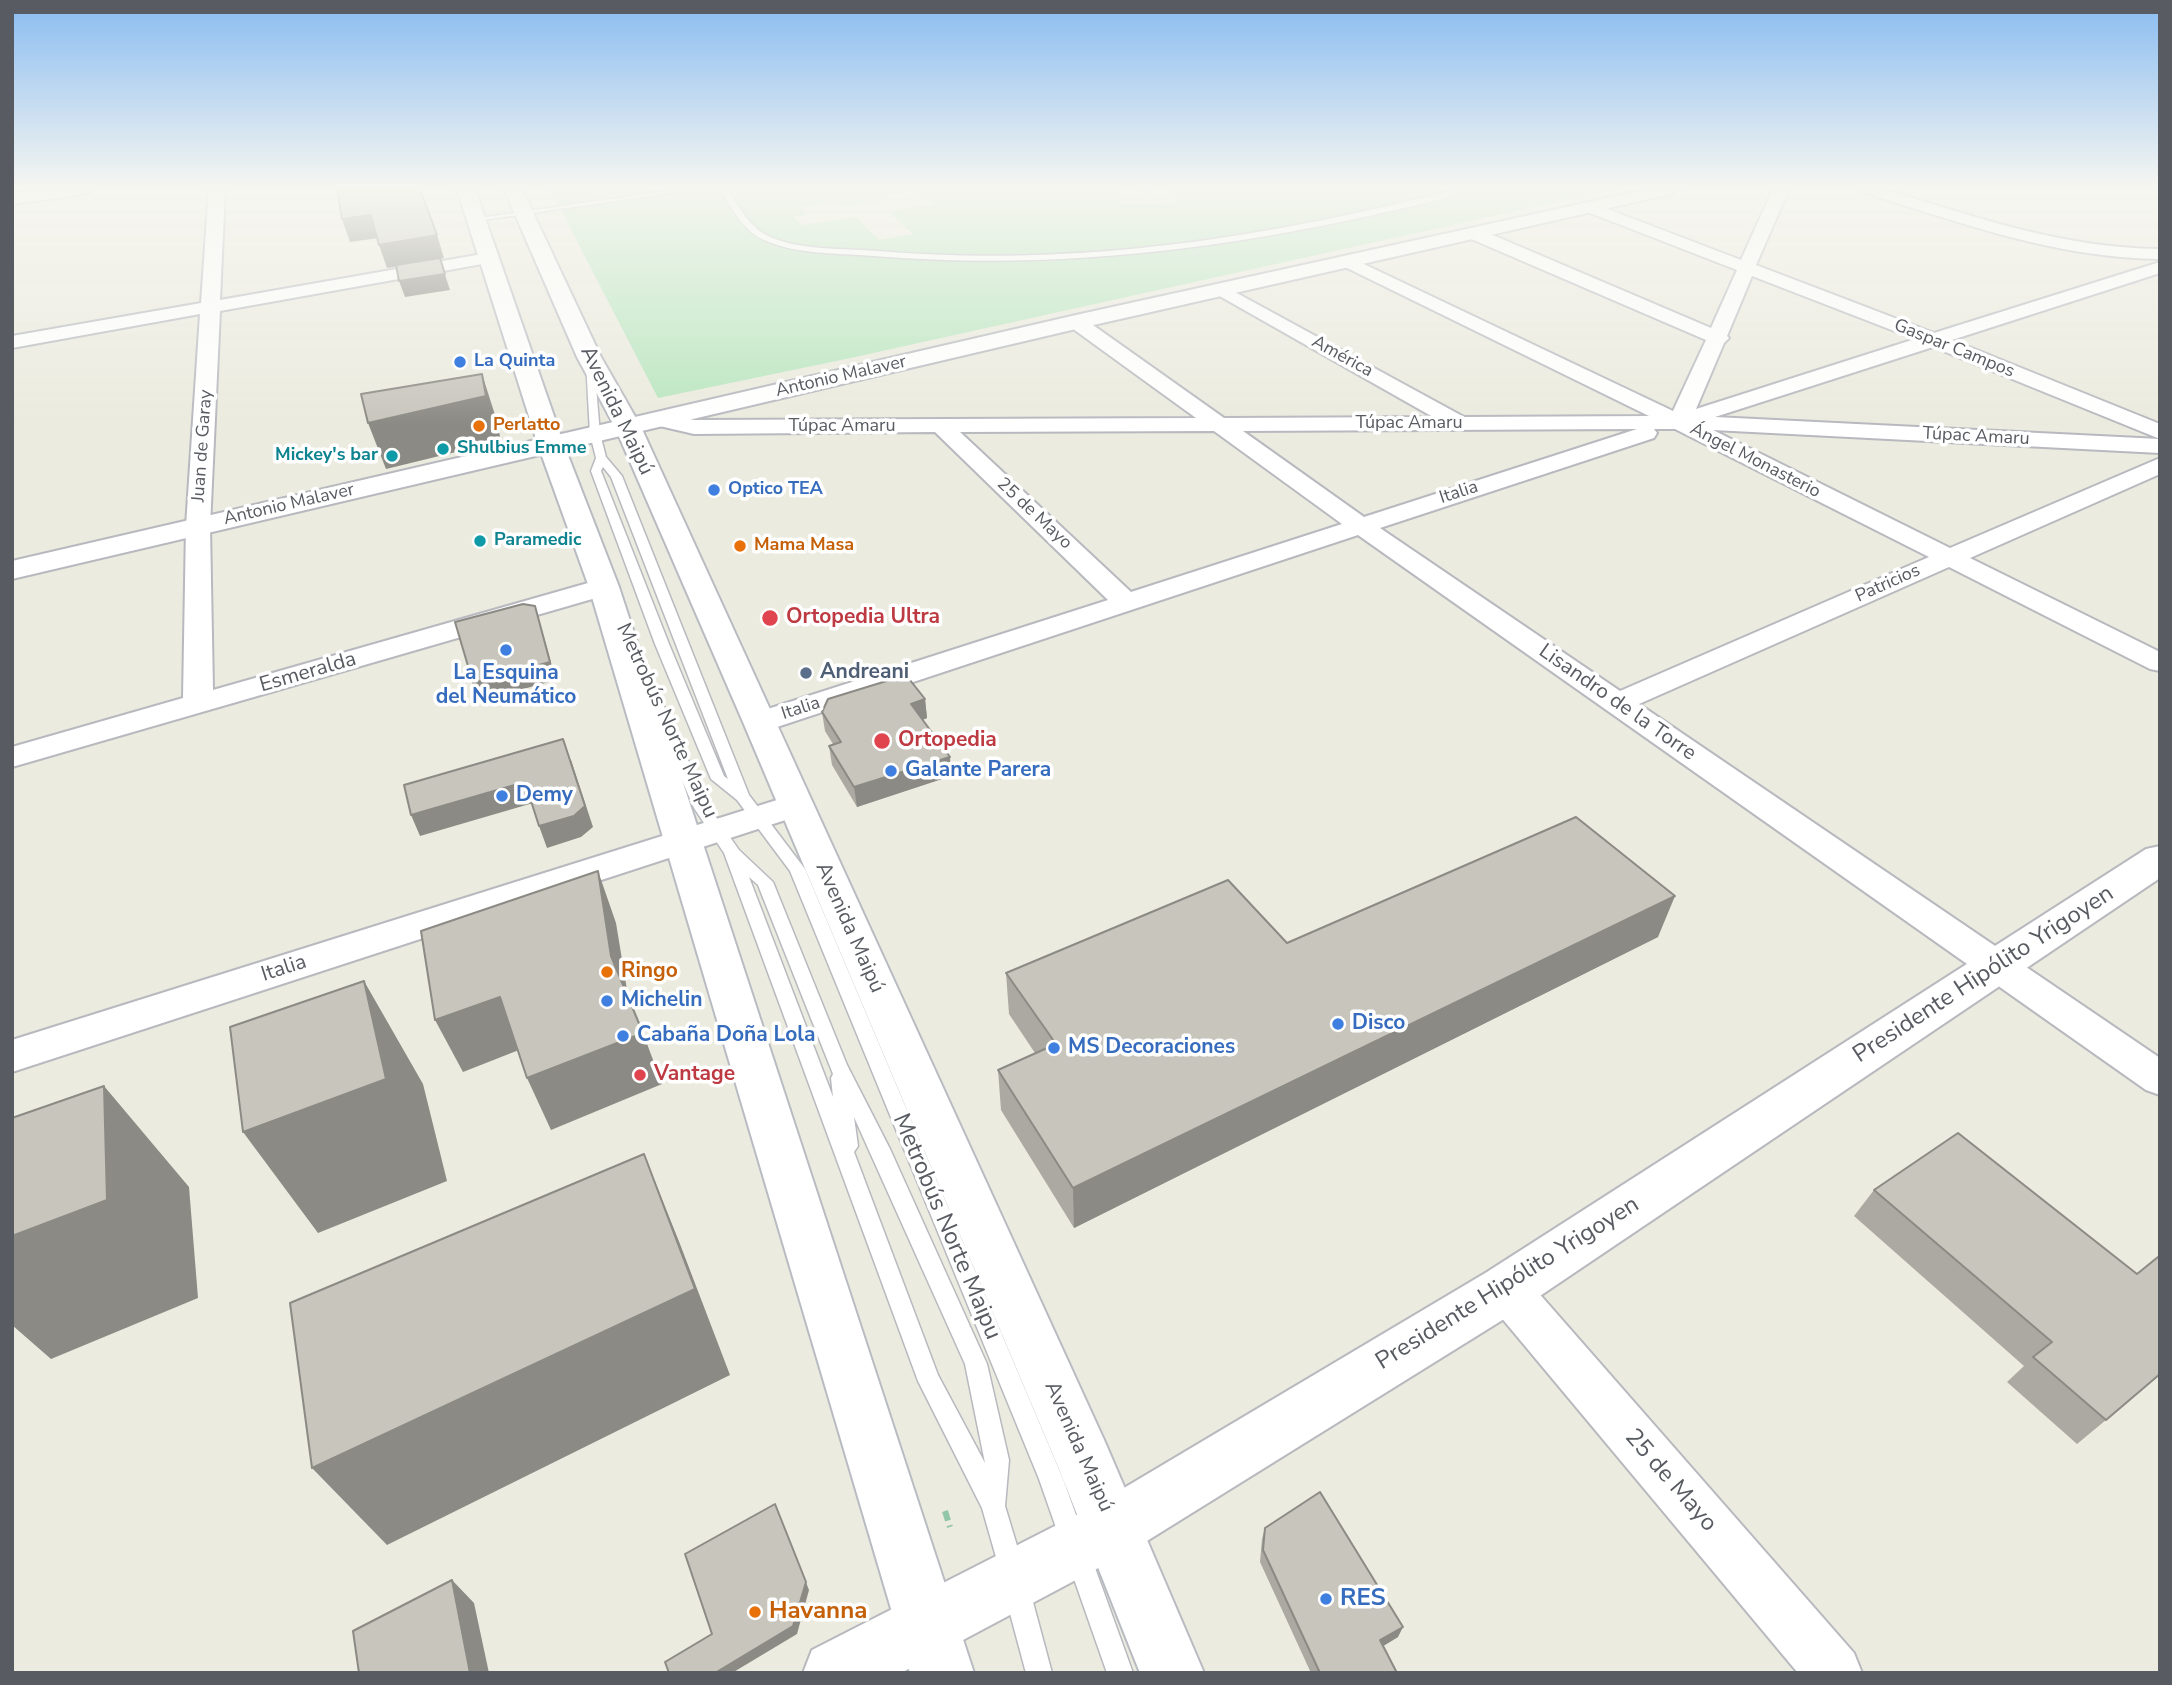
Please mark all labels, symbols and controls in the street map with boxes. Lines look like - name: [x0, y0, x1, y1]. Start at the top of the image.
- street label: Gaspar Campos: [1890, 315, 2018, 383]
- street label: América: [1308, 331, 1376, 383]
- street label: Avenida Maipú: [574, 342, 658, 480]
- place label: La Quinta: [474, 351, 555, 373]
- street label: Antonio Malaver: [774, 351, 908, 403]
- marker: La Quinta: [452, 354, 468, 370]
- street label: Juan de Garay: [188, 389, 218, 503]
- street label: Túpac Amaru: [1355, 413, 1463, 435]
- place label: Perlatto: [493, 415, 560, 437]
- street label: Túpac Amaru: [788, 416, 896, 438]
- marker: Perlatto: [471, 418, 487, 434]
- street label: Ángel Monasterio: [1686, 419, 1824, 503]
- street label: Túpac Amaru: [1922, 423, 2030, 451]
- place label: Shulbius Emme: [457, 438, 587, 460]
- marker: Shulbius Emme: [435, 441, 451, 457]
- place label: Mickey's bar: [275, 445, 378, 467]
- marker: Mickey's bar: [384, 448, 400, 464]
- street label: 25 de Mayo: [992, 474, 1076, 554]
- street label: Italia: [1437, 477, 1481, 509]
- street label: Antonio Malaver: [222, 479, 356, 531]
- place label: Optico TEA: [728, 479, 823, 501]
- marker: Optico TEA: [706, 482, 722, 498]
- place label: Paramedic: [494, 530, 581, 552]
- marker: Paramedic: [472, 533, 488, 549]
- place label: Mama Masa: [754, 535, 854, 557]
- marker: Mama Masa: [732, 538, 748, 554]
- street label: Patricios: [1852, 560, 1924, 608]
- place label: Ortopedia Ultra: [786, 605, 940, 631]
- marker: Ortopedia Ultra: [760, 608, 780, 628]
- street label: Metrobús Norte Maipu: [610, 620, 722, 822]
- street label: Lisandro de la Torre: [1533, 639, 1701, 767]
- marker: La Esquina del Neumático: [498, 642, 514, 658]
- street label: Esmeralda: [257, 647, 359, 699]
- place label: Andreani: [820, 660, 909, 686]
- place label: La Esquina del Neumático: [436, 661, 576, 711]
- marker: Andreani: [798, 665, 814, 681]
- street label: Italia: [779, 693, 823, 725]
- place label: Ortopedia: [898, 728, 997, 754]
- marker: Ortopedia: [872, 731, 892, 751]
- place label: Galante Parera: [905, 758, 1051, 784]
- marker: Galante Parera: [883, 763, 899, 779]
- place label: Demy: [516, 783, 573, 809]
- marker: Demy: [494, 788, 510, 804]
- street label: Avenida Maipú: [809, 859, 889, 997]
- street label: Presidente Hipólito Yrigoyen: [1848, 880, 2120, 1070]
- street label: Italia: [258, 950, 310, 988]
- place label: Ringo: [621, 959, 678, 985]
- marker: Ringo: [599, 964, 615, 980]
- place label: Michelin: [621, 988, 703, 1014]
- marker: Michelin: [599, 993, 615, 1009]
- place label: Disco: [1352, 1011, 1405, 1037]
- marker: Disco: [1330, 1016, 1346, 1032]
- place label: Cabaña Doña Lola: [637, 1023, 815, 1049]
- marker: Cabaña Doña Lola: [615, 1028, 631, 1044]
- place label: MS Decoraciones: [1068, 1035, 1235, 1061]
- marker: MS Decoraciones: [1046, 1040, 1062, 1056]
- place label: Vantage: [654, 1062, 735, 1088]
- marker: Vantage: [632, 1067, 648, 1083]
- street label: Metrobús Norte Maipu: [885, 1110, 1007, 1344]
- street label: Presidente Hipólito Yrigoyen: [1371, 1191, 1645, 1377]
- street label: Avenida Maipú: [1038, 1378, 1118, 1516]
- street label: 25 de Mayo: [1618, 1424, 1722, 1538]
- place label: RES: [1340, 1585, 1386, 1613]
- marker: RES: [1318, 1591, 1334, 1607]
- place label: Havanna: [769, 1598, 867, 1626]
- marker: Havanna: [747, 1604, 763, 1620]

